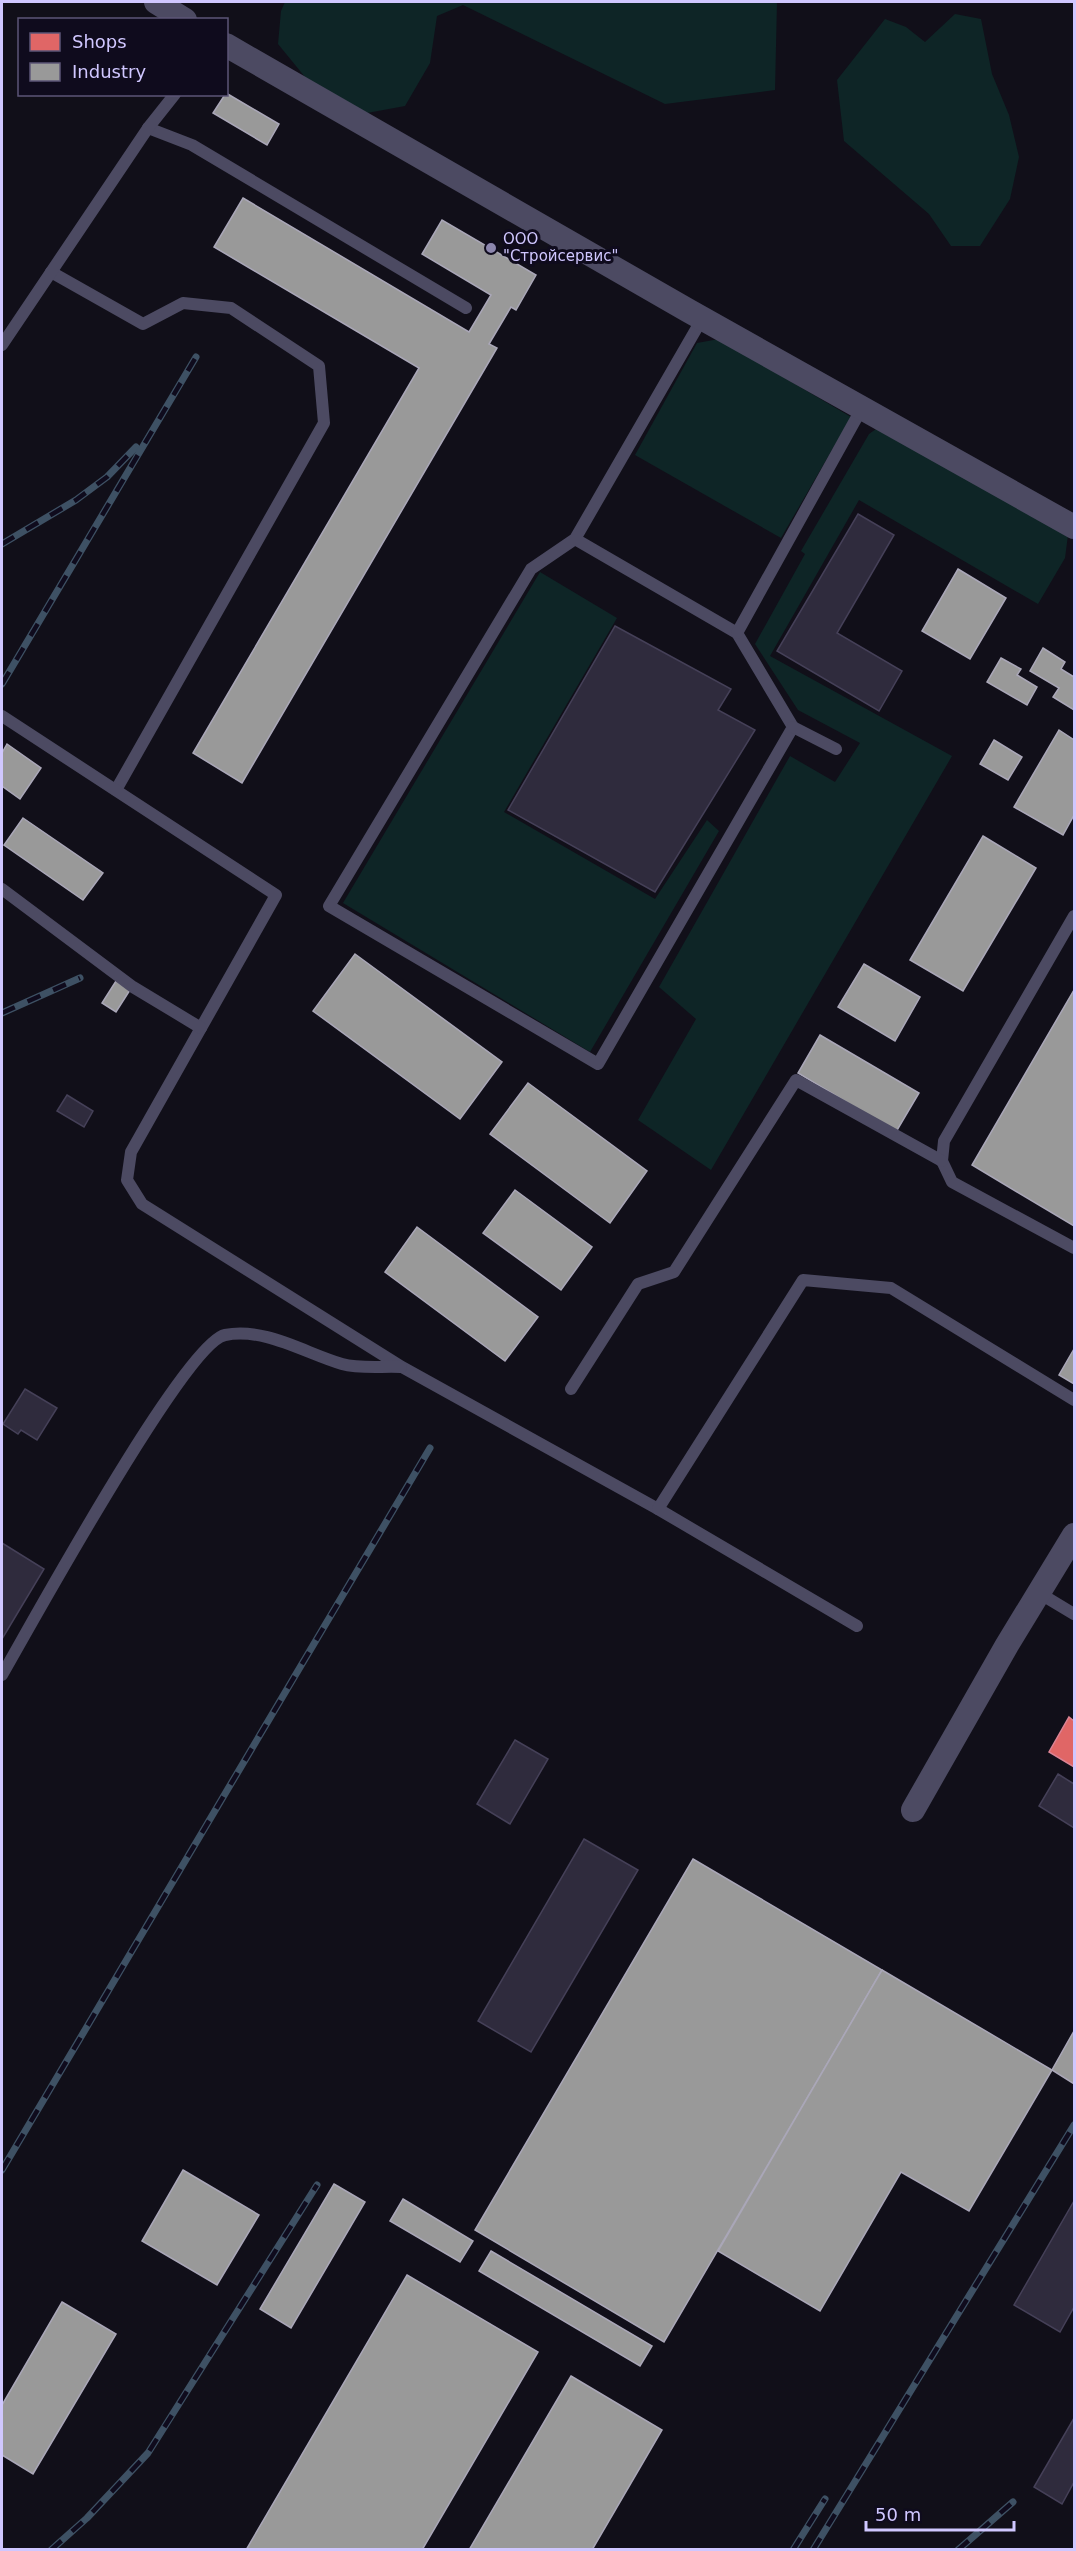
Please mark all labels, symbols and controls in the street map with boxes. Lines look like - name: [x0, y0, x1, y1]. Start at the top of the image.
- legend: [18, 18, 228, 96]
- text: Shops: [72, 31, 127, 52]
- text: Industry: [72, 61, 146, 82]
- place label: ООО "Стройсервис": [503, 230, 618, 265]
- marker: ООО "Стройсервис": [484, 241, 498, 255]
- scale bar: [866, 2494, 1014, 2532]
- text: 50 m: [875, 2504, 921, 2525]

